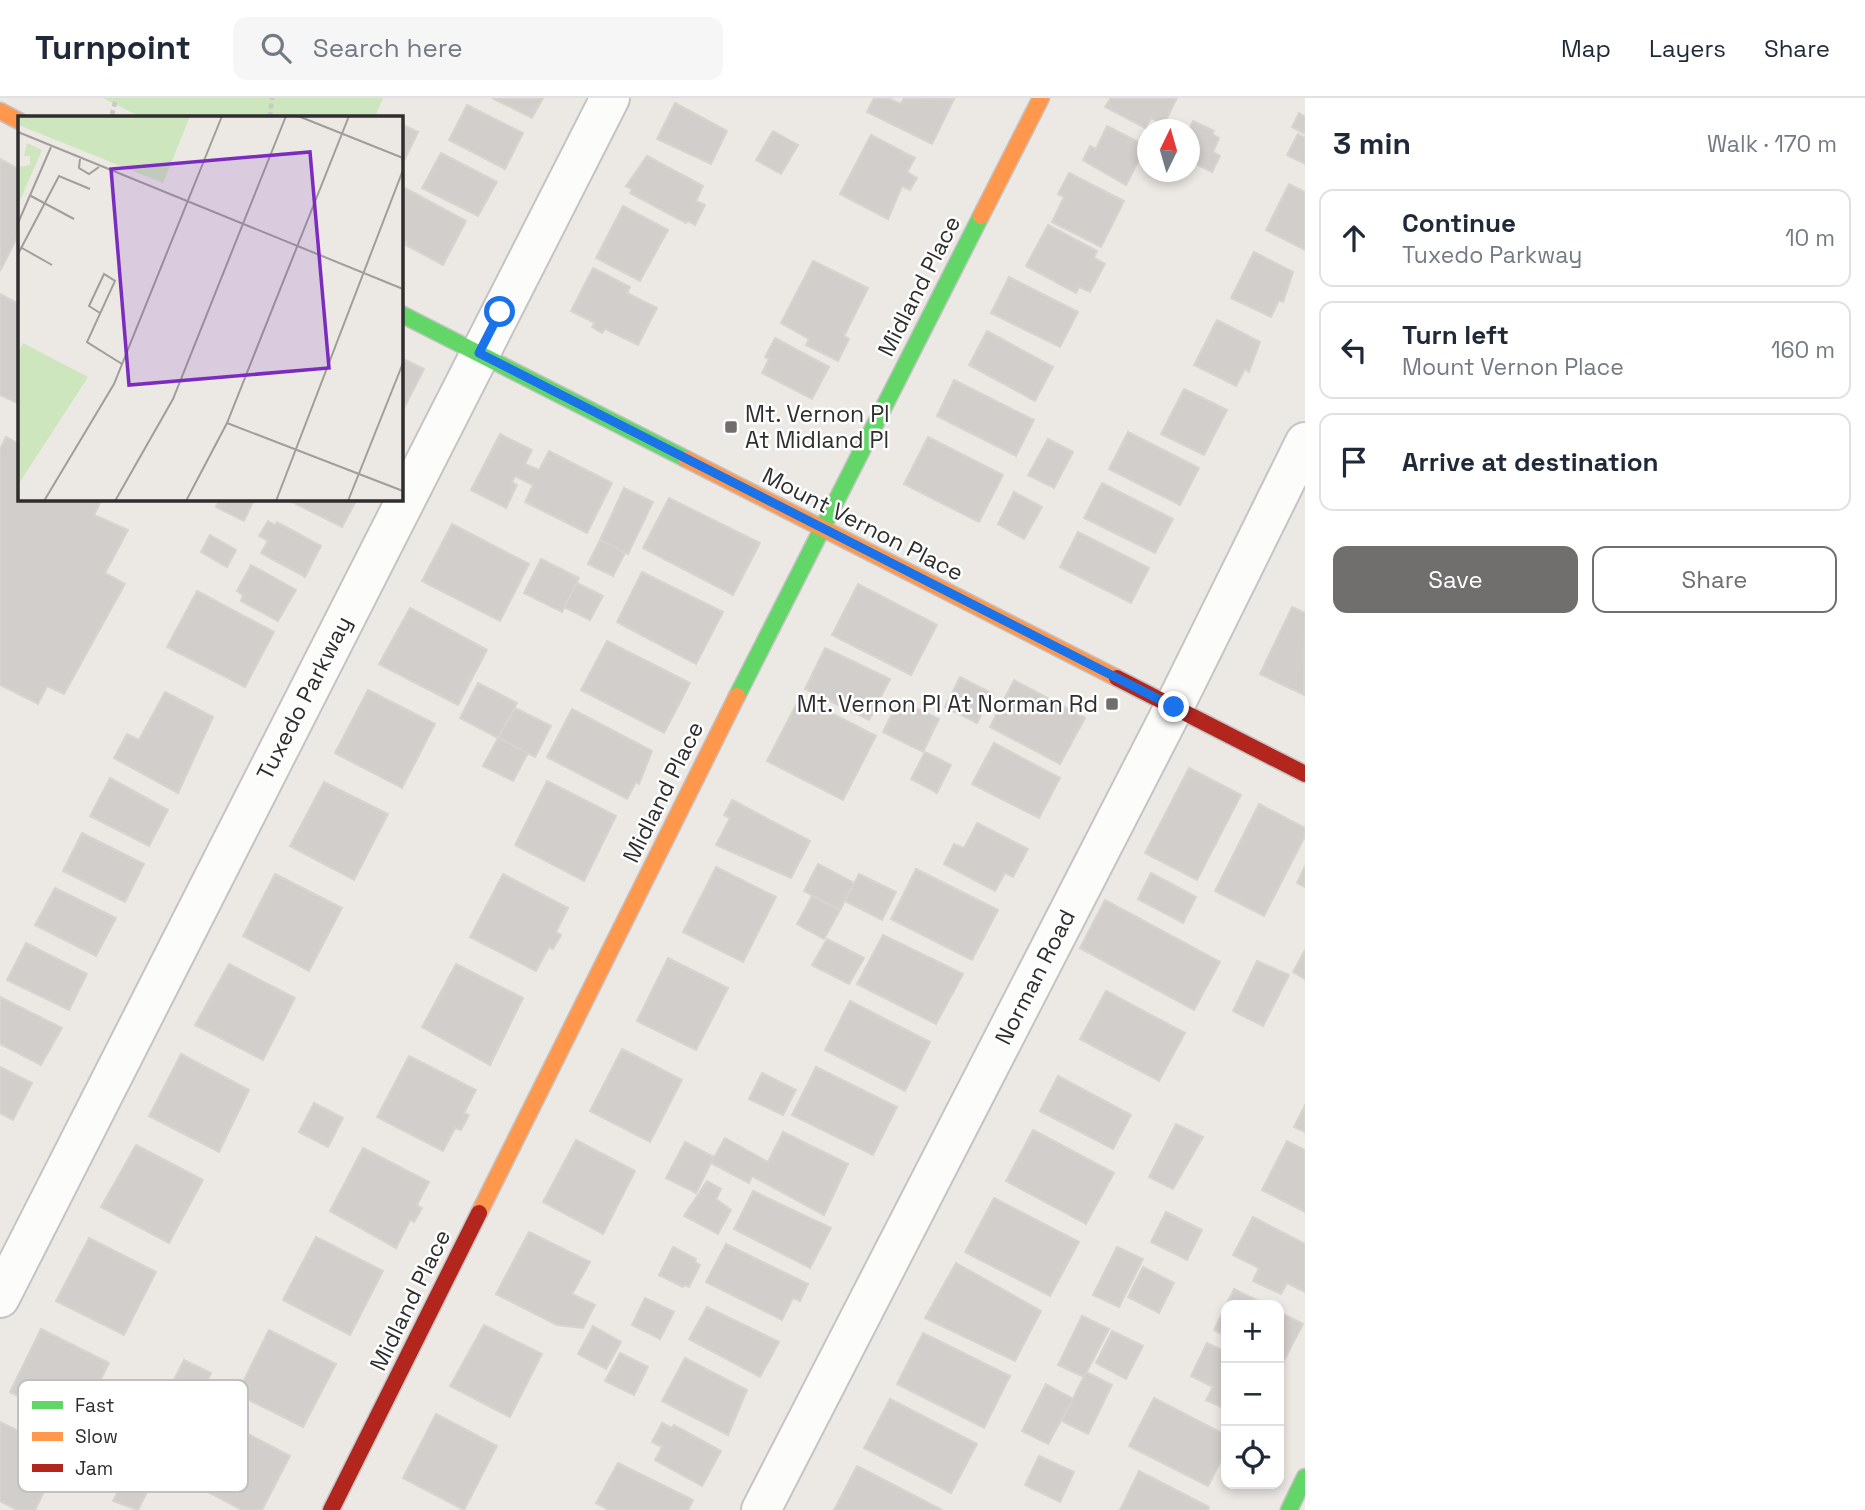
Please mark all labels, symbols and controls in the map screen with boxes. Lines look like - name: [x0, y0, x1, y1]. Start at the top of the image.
- search box: [233, 17, 723, 80]
- text: Turnpoint: [35, 27, 191, 69]
- icon: search: [257, 29, 295, 67]
- text: Search here: [313, 31, 463, 65]
- text: Map: [1561, 33, 1611, 64]
- text: Layers: [1649, 33, 1726, 64]
- text: Share: [1764, 33, 1830, 64]
- inset map: [18, 116, 402, 500]
- north arrow: [1137, 119, 1200, 182]
- text: 3 min: [1333, 124, 1411, 163]
- text: Walk · 170 m: [1707, 129, 1837, 159]
- text: Continue: [1402, 206, 1516, 240]
- street label: Midland Place: [871, 211, 967, 361]
- icon: ahead: [1335, 219, 1373, 257]
- text: 10 m: [1785, 223, 1835, 253]
- text: Tuxedo Parkway: [1402, 240, 1582, 270]
- route start: [484, 296, 515, 327]
- text: Turn left: [1402, 318, 1509, 352]
- icon: left: [1335, 331, 1373, 369]
- text: 160 m: [1771, 335, 1835, 365]
- text: Mount Vernon Place: [1402, 352, 1624, 382]
- place label: Mt. Vernon Pl At Midland Pl: [745, 399, 890, 455]
- marker: Mt. Vernon Pl At Midland Pl: [723, 419, 739, 435]
- icon: arrive: [1335, 443, 1373, 481]
- text: Arrive at destination: [1402, 445, 1659, 479]
- street label: Mount Vernon Place: [757, 460, 969, 588]
- button: Save: [1333, 546, 1578, 613]
- button: Share: [1592, 546, 1837, 613]
- street label: Tuxedo Parkway: [250, 611, 358, 785]
- place label: Mt. Vernon Pl At Norman Rd: [797, 689, 1098, 719]
- route end: [1158, 691, 1189, 722]
- marker: Mt. Vernon Pl At Norman Rd: [1104, 696, 1120, 712]
- street label: Midland Place: [616, 716, 710, 868]
- street label: Norman Road: [988, 904, 1082, 1050]
- street label: Midland Place: [363, 1224, 457, 1376]
- map controls: [1221, 1300, 1284, 1489]
- button: +: [1221, 1300, 1284, 1363]
- button: −: [1221, 1363, 1284, 1426]
- legend: [18, 1380, 248, 1492]
- text: Fast: [75, 1393, 115, 1418]
- text: Slow: [75, 1424, 118, 1449]
- button: locate: [1221, 1426, 1284, 1489]
- text: Jam: [75, 1456, 113, 1481]

